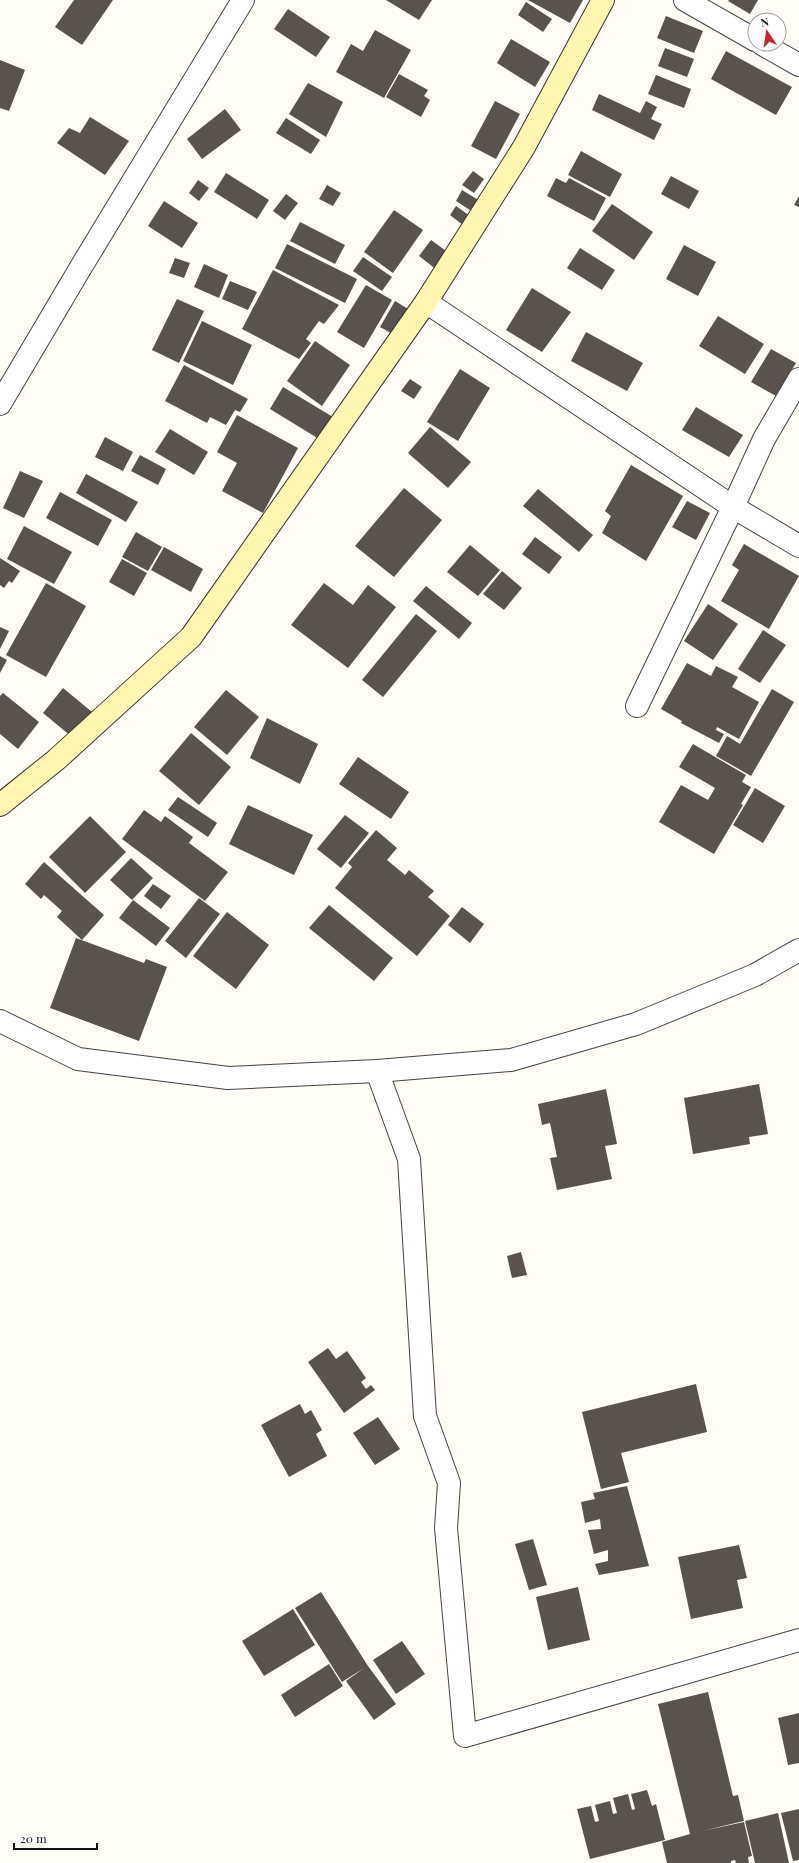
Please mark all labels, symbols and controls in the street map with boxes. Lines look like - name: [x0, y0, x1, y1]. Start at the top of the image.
- north arrow: [747, 12, 787, 52]
- text: N: [759, 14, 770, 30]
- scale bar: [14, 1825, 97, 1851]
- text: 20 m: [20, 1830, 47, 1846]

